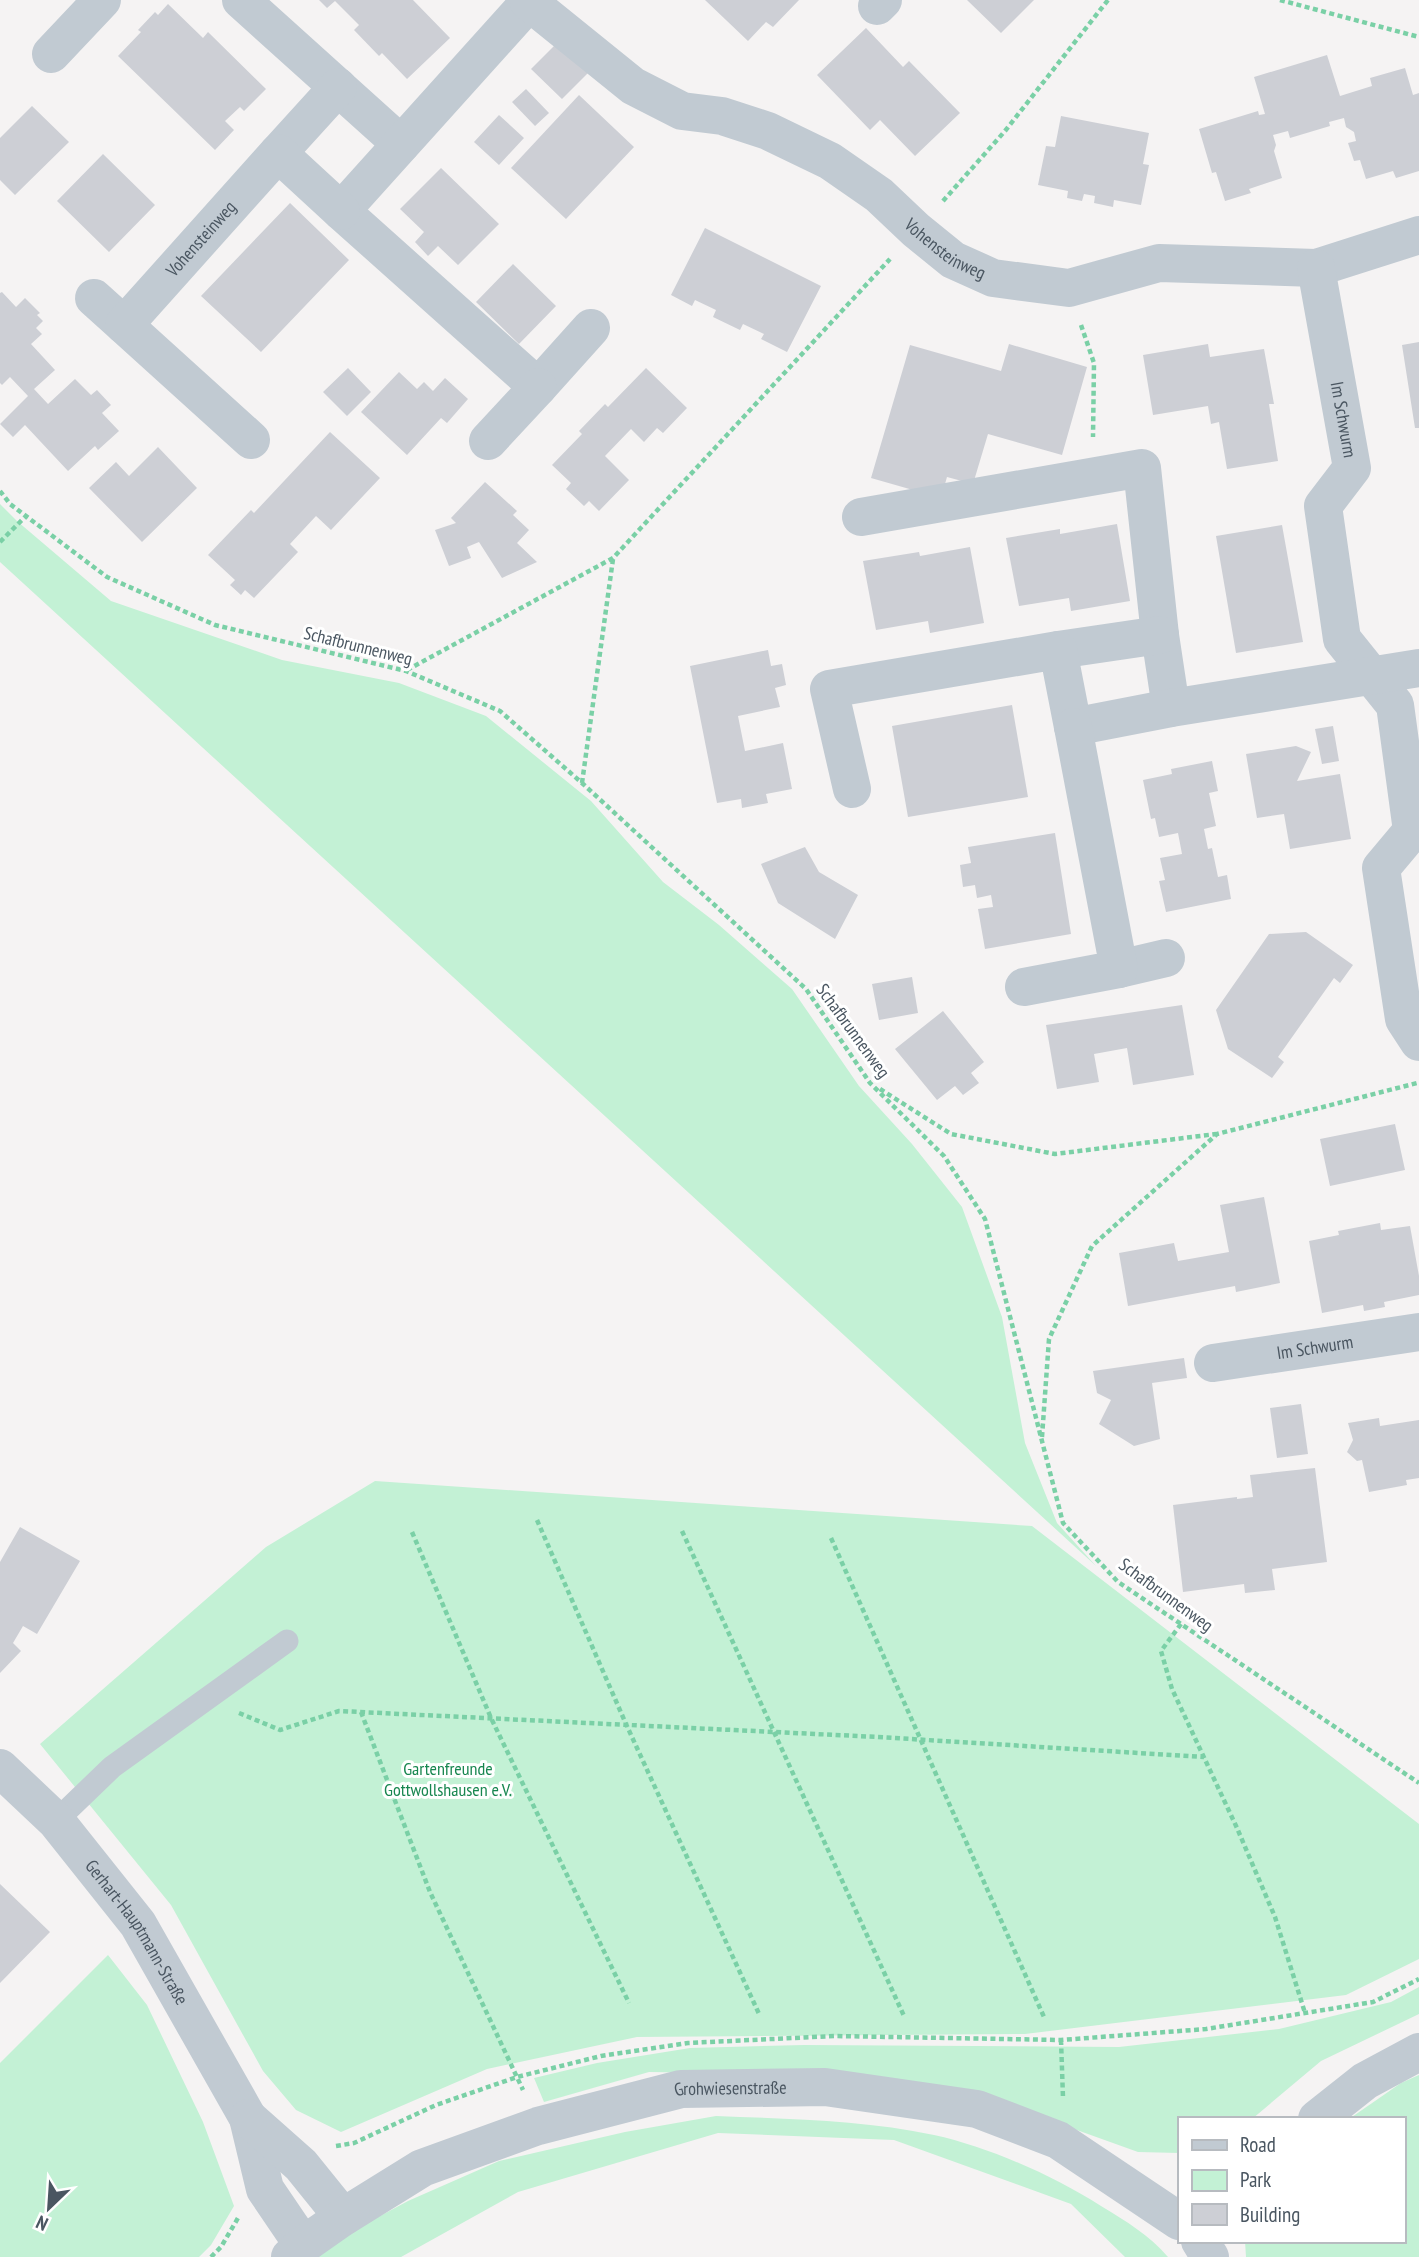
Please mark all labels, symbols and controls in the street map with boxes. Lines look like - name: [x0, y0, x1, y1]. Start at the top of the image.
- street label: Vohensteinweg: [160, 196, 241, 282]
- street label: Vohensteinweg: [899, 212, 990, 284]
- street label: Im Schwurm: [1326, 380, 1362, 459]
- street label: Schafbrunnenweg: [301, 621, 415, 670]
- street label: Schafbrunnenweg: [811, 979, 895, 1082]
- street label: Im Schwurm: [1275, 1330, 1355, 1364]
- street label: Schafbrunnenweg: [1115, 1553, 1218, 1637]
- park label: Gartenfreunde Gottwollshausen e.V.: [384, 1757, 512, 1801]
- street label: Gerhart-Hauptmann-Straße: [80, 1855, 193, 2009]
- street label: Grohwiesenstraße: [671, 2076, 787, 2101]
- legend: [1178, 2117, 1405, 2243]
- text: Road: [1240, 2131, 1276, 2158]
- text: Park: [1240, 2166, 1271, 2193]
- north arrow: [14, 2173, 84, 2243]
- text: Building: [1240, 2201, 1300, 2228]
- text: N: [32, 2210, 52, 2236]

